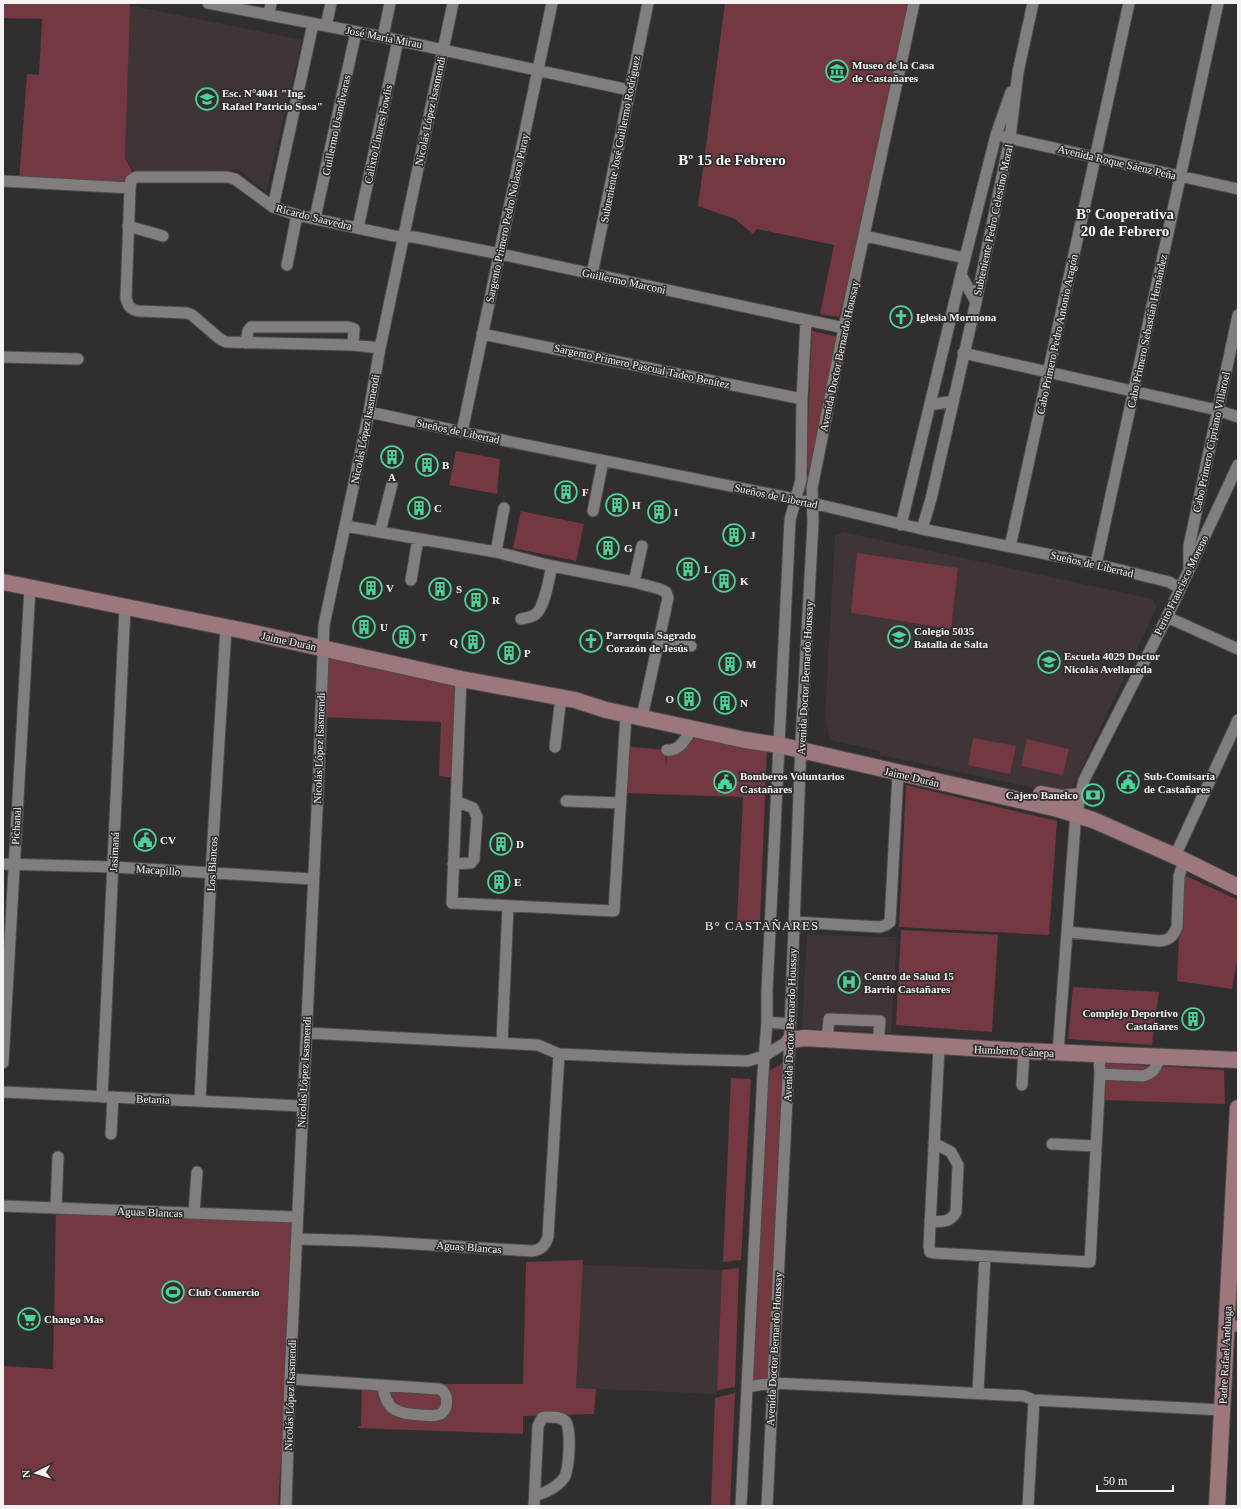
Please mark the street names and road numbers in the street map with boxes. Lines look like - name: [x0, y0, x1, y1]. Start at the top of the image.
- street label: José María Mirau: [345, 24, 424, 50]
- street label: Subteniente José Guillermo Rodríguez: [598, 54, 642, 224]
- street label: Nicolás López Isasmendi: [413, 55, 447, 167]
- street label: Guillermo Usandivaras: [319, 74, 353, 176]
- street label: Calixto Linares Fowlis: [362, 83, 394, 185]
- street label: Sargento Primero Pedro Nolasco Puray: [483, 132, 531, 304]
- street label: Subteniente Pedro Celestino Moral: [971, 143, 1015, 297]
- street label: Avenida Roque Sáenz Peña: [1057, 143, 1177, 181]
- street label: Ricardo Saavedra: [275, 202, 353, 232]
- street label: Cabo Primero Pedro Antonio Aragón: [1034, 252, 1080, 415]
- street label: Cabo Primero Sebastián Hernández: [1125, 253, 1169, 409]
- street label: Guillermo Marconi: [581, 266, 667, 296]
- street label: Avenida Doctor Bernardo Houssay: [817, 279, 861, 433]
- street label: Sargento Primero Pascual Tadeo Benítez: [553, 342, 731, 391]
- street label: Cabo Primero Cipriano Villaroel: [1190, 371, 1232, 513]
- street label: Nicolás López Isasmendi: [349, 373, 381, 485]
- street label: Sueños de Libertad: [415, 416, 501, 446]
- street label: Sueños de Libertad: [733, 481, 819, 511]
- street label: Perito Francisco Moreno: [1152, 533, 1211, 637]
- street label: Sueños de Libertad: [1049, 549, 1135, 580]
- street label: Avenida Doctor Bernardo Houssay: [795, 600, 815, 755]
- street label: Jaime Durán: [260, 629, 318, 653]
- street label: Nicolás López Isasmendi: [311, 692, 327, 804]
- street label: Jaime Durán: [883, 765, 941, 789]
- street label: Pichanal: [9, 807, 23, 845]
- street label: Jasimaná: [107, 831, 121, 872]
- street label: Los Blancos: [205, 836, 219, 892]
- street label: Macapillo: [135, 862, 181, 878]
- street label: Avenida Doctor Bernardo Houssay: [781, 947, 799, 1102]
- street label: Nicolás López Isasmendi: [295, 1016, 313, 1128]
- street label: Humberto Cánepa: [974, 1043, 1055, 1059]
- street label: Betania: [136, 1092, 170, 1106]
- street label: Aguas Blancas: [117, 1205, 183, 1219]
- street label: Aguas Blancas: [436, 1239, 502, 1255]
- street label: Avenida Doctor Bernardo Houssay: [764, 1271, 784, 1426]
- street label: Padre Rafael Anduaga: [1216, 1305, 1234, 1404]
- street label: Nicolás López Isasmendi: [282, 1339, 298, 1451]

